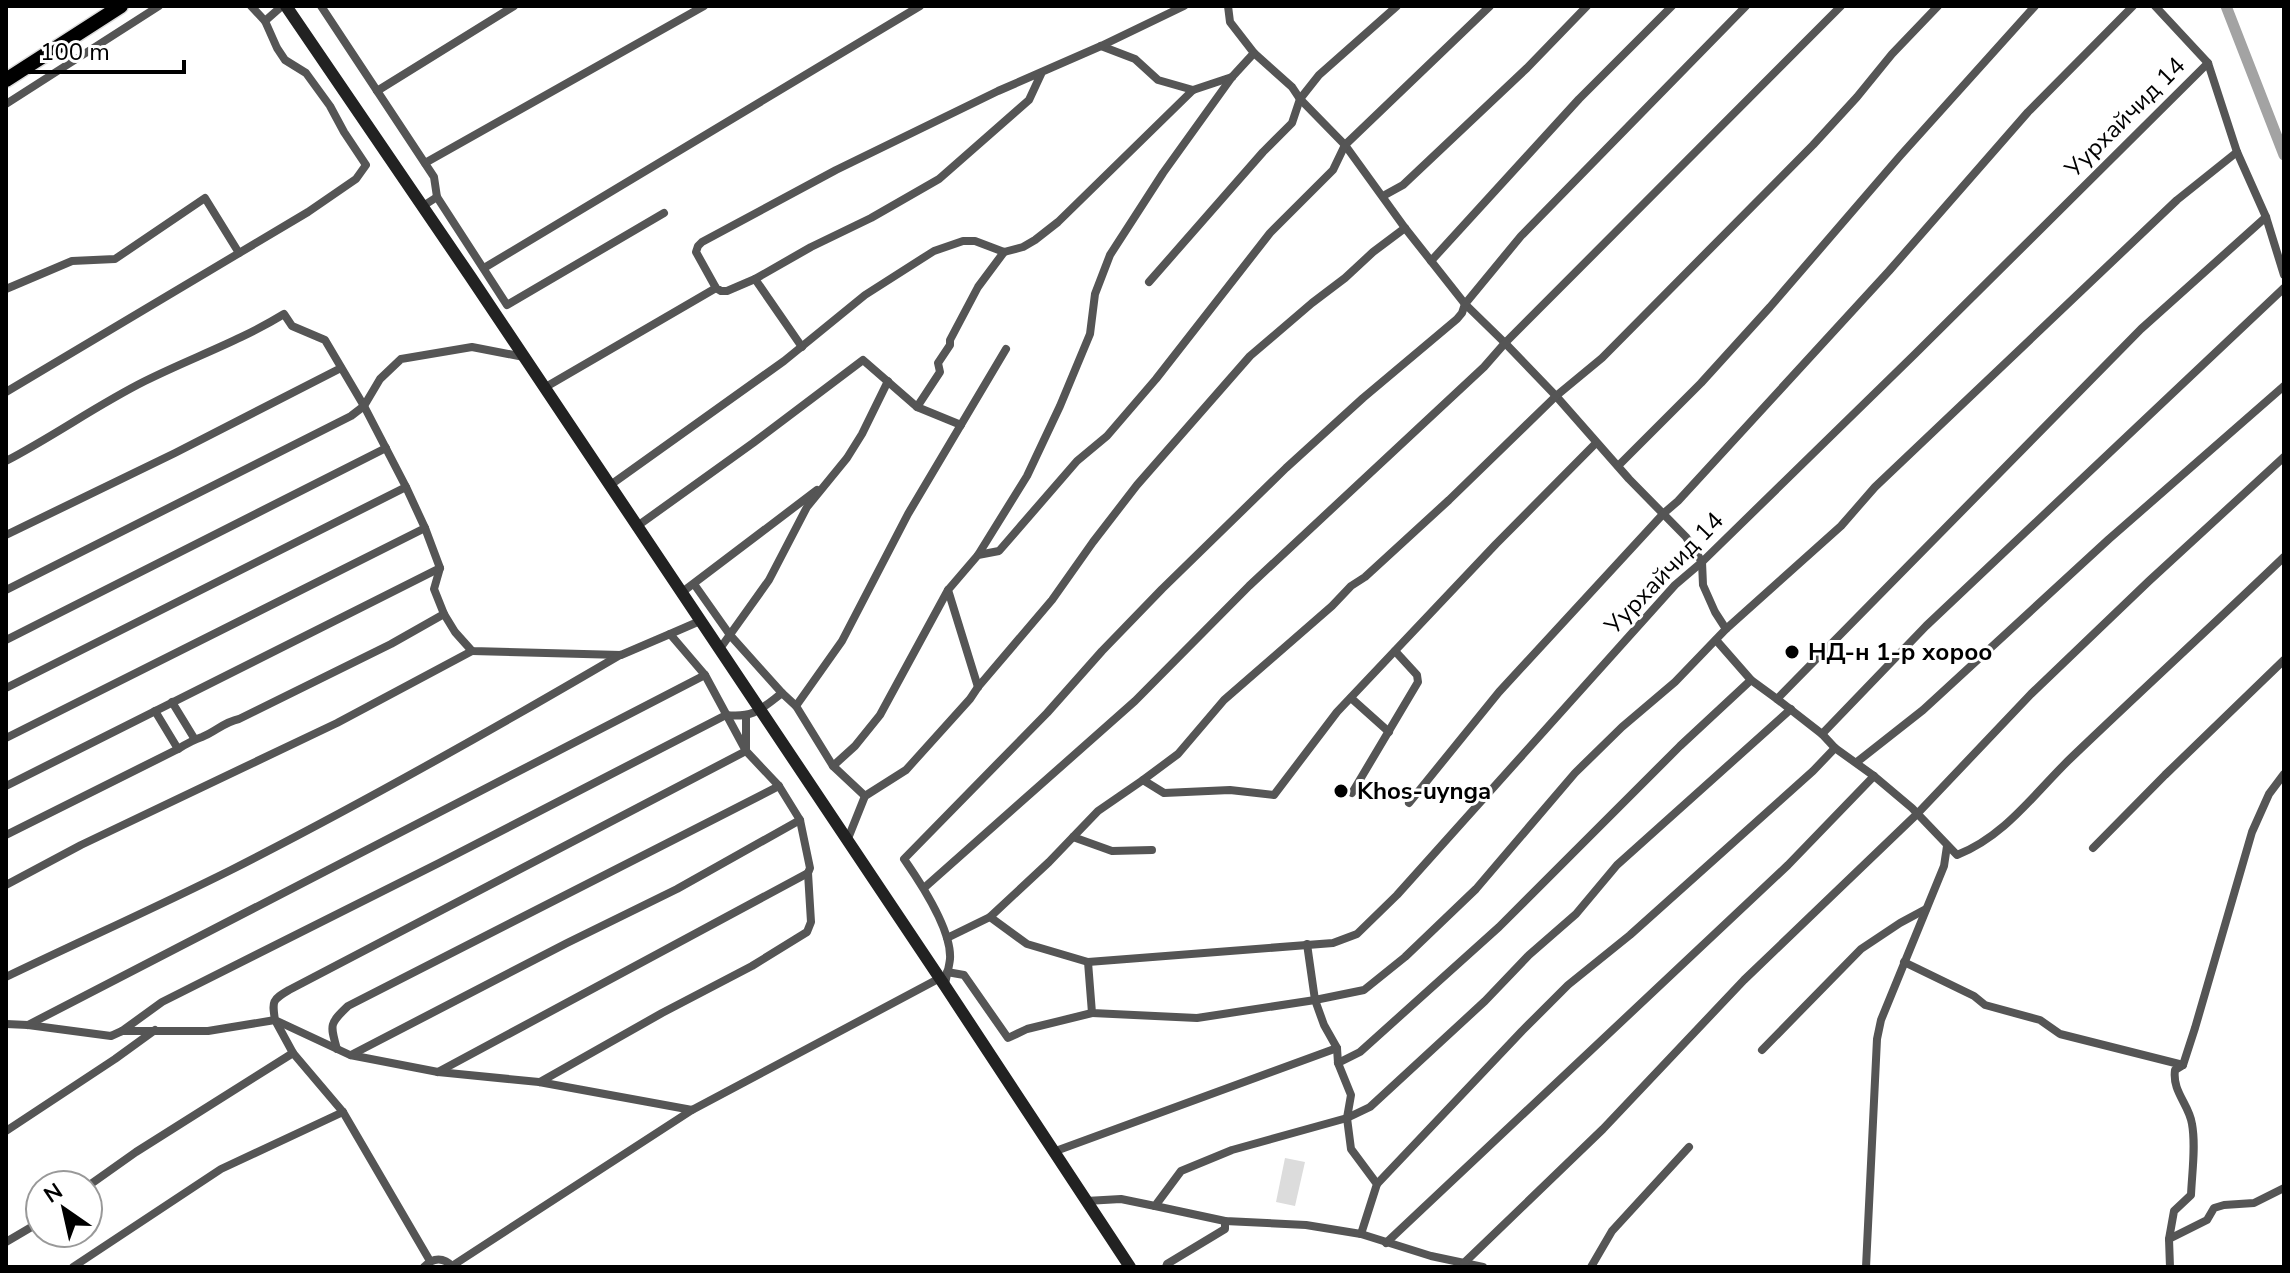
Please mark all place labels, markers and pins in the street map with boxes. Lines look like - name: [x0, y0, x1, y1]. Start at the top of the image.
- place label: НД-н 1-р хороо: [1808, 636, 1992, 668]
- marker: НД-н 1-р хороо: [1783, 643, 1801, 661]
- place label: Khos-uynga: [1357, 775, 1491, 807]
- marker: Khos-uynga: [1332, 782, 1350, 800]

